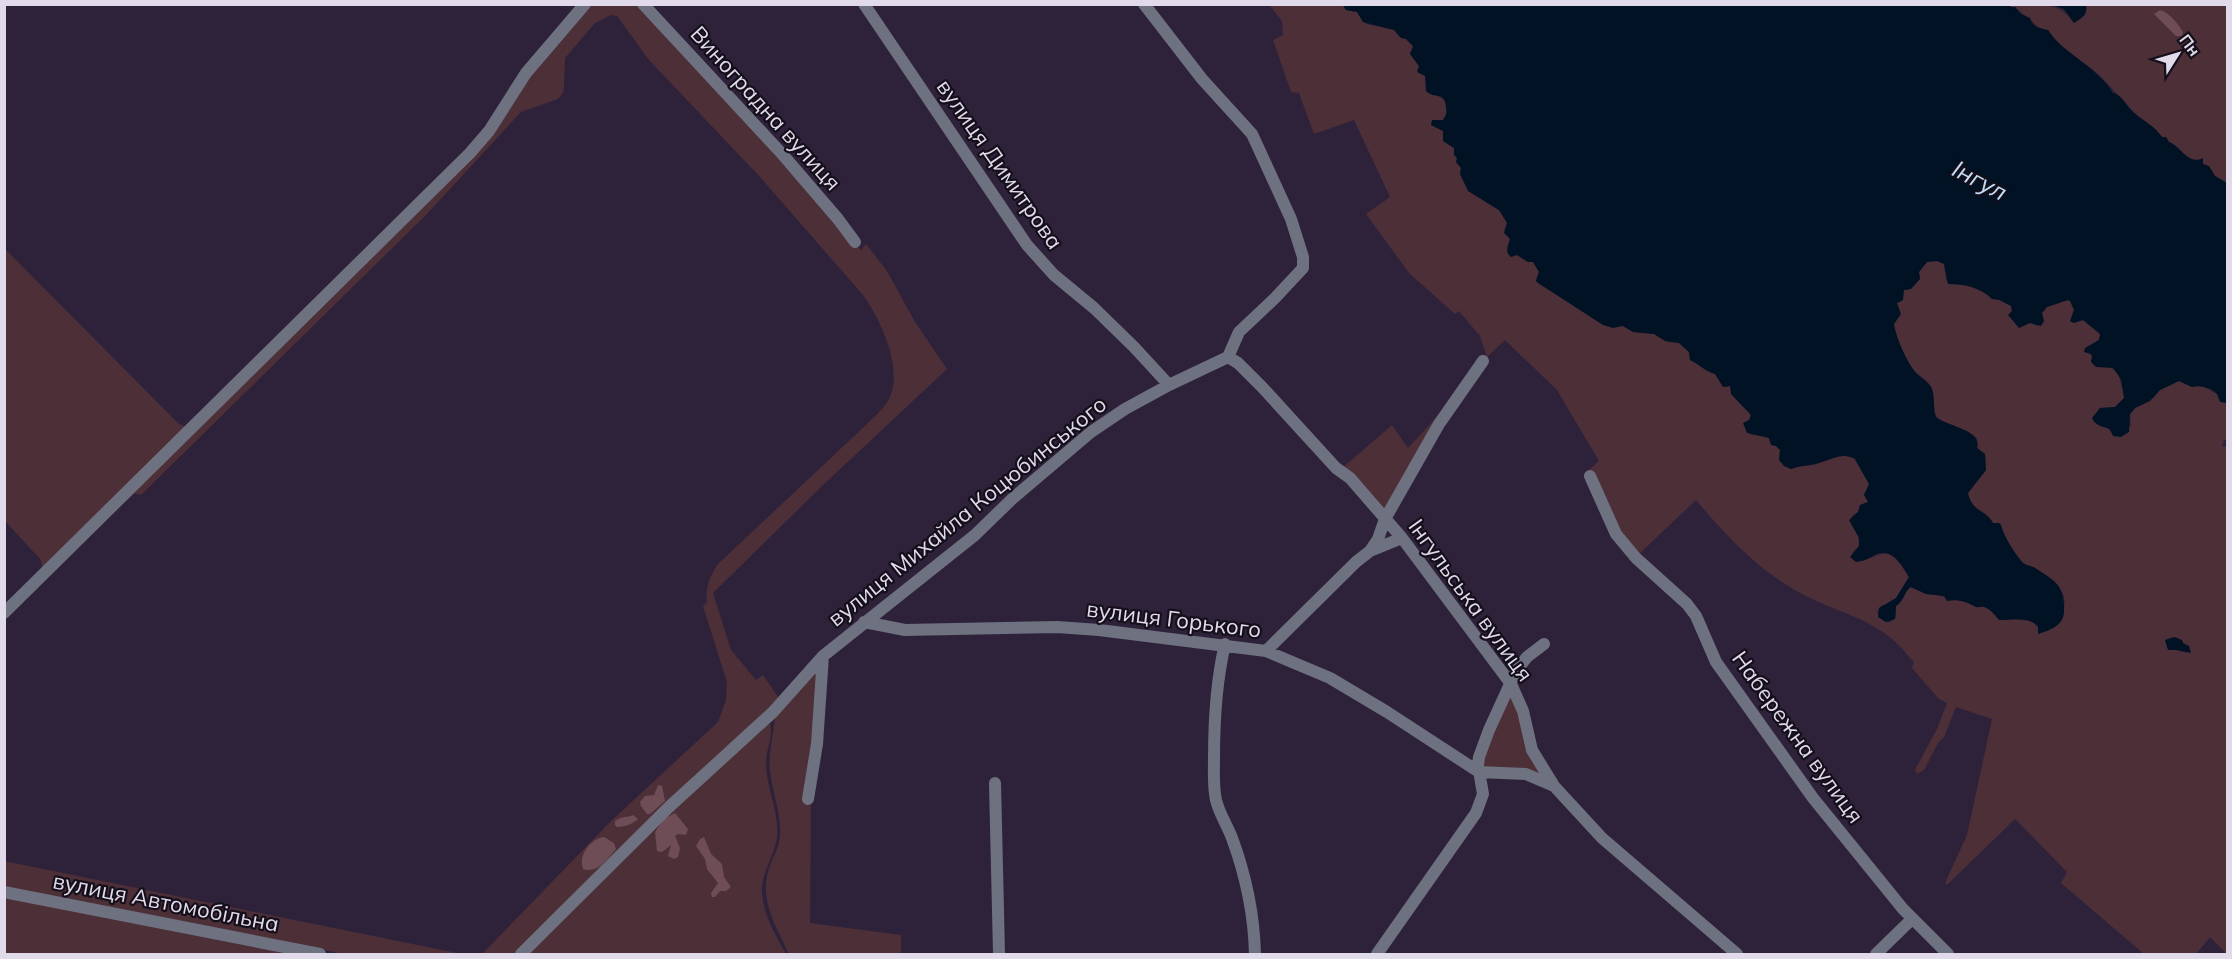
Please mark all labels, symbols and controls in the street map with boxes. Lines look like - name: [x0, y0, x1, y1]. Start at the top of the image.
- street label: Виноградна вулиця: [685, 20, 847, 196]
- north arrow: [2148, 24, 2208, 84]
- text: Пн: [2175, 30, 2205, 60]
- street label: вулиця Димитрова: [931, 74, 1069, 254]
- water label: Інгул: [1948, 153, 2012, 207]
- street label: вулиця Михайла Коцюбинського: [822, 390, 1112, 632]
- street label: Інгульська вулиця: [1403, 513, 1539, 687]
- street label: вулиця Горького: [1085, 594, 1263, 644]
- street label: Набережна вулиця: [1726, 645, 1870, 829]
- street label: вулиця Автомобільна: [51, 866, 281, 938]

